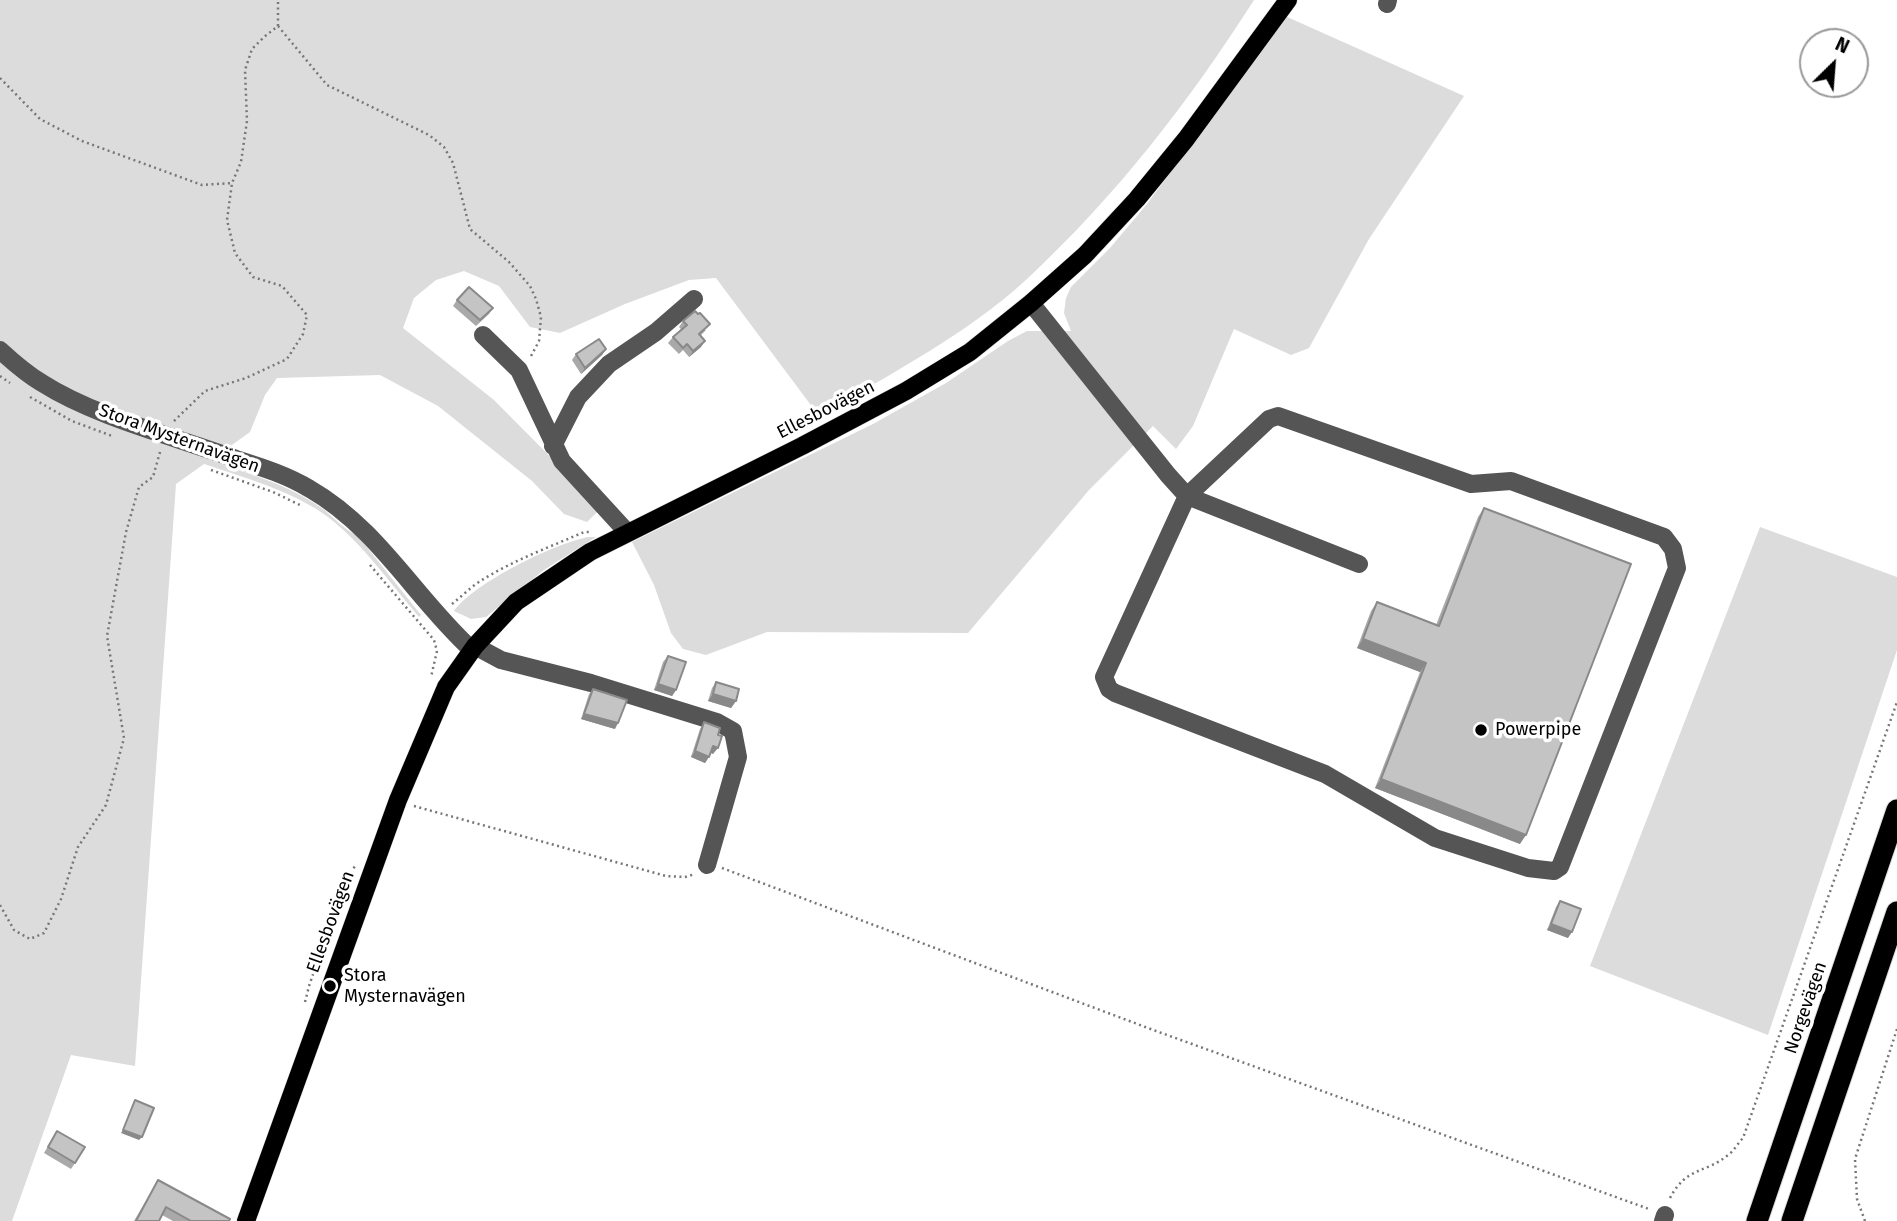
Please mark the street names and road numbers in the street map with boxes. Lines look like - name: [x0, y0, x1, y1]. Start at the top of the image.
- street label: Ellesbovägen: [773, 376, 879, 444]
- street label: Stora Mysternavägen: [96, 400, 262, 478]
- street label: Ellesbovägen: [303, 868, 359, 976]
- street label: Norgevägen: [1780, 959, 1832, 1057]

